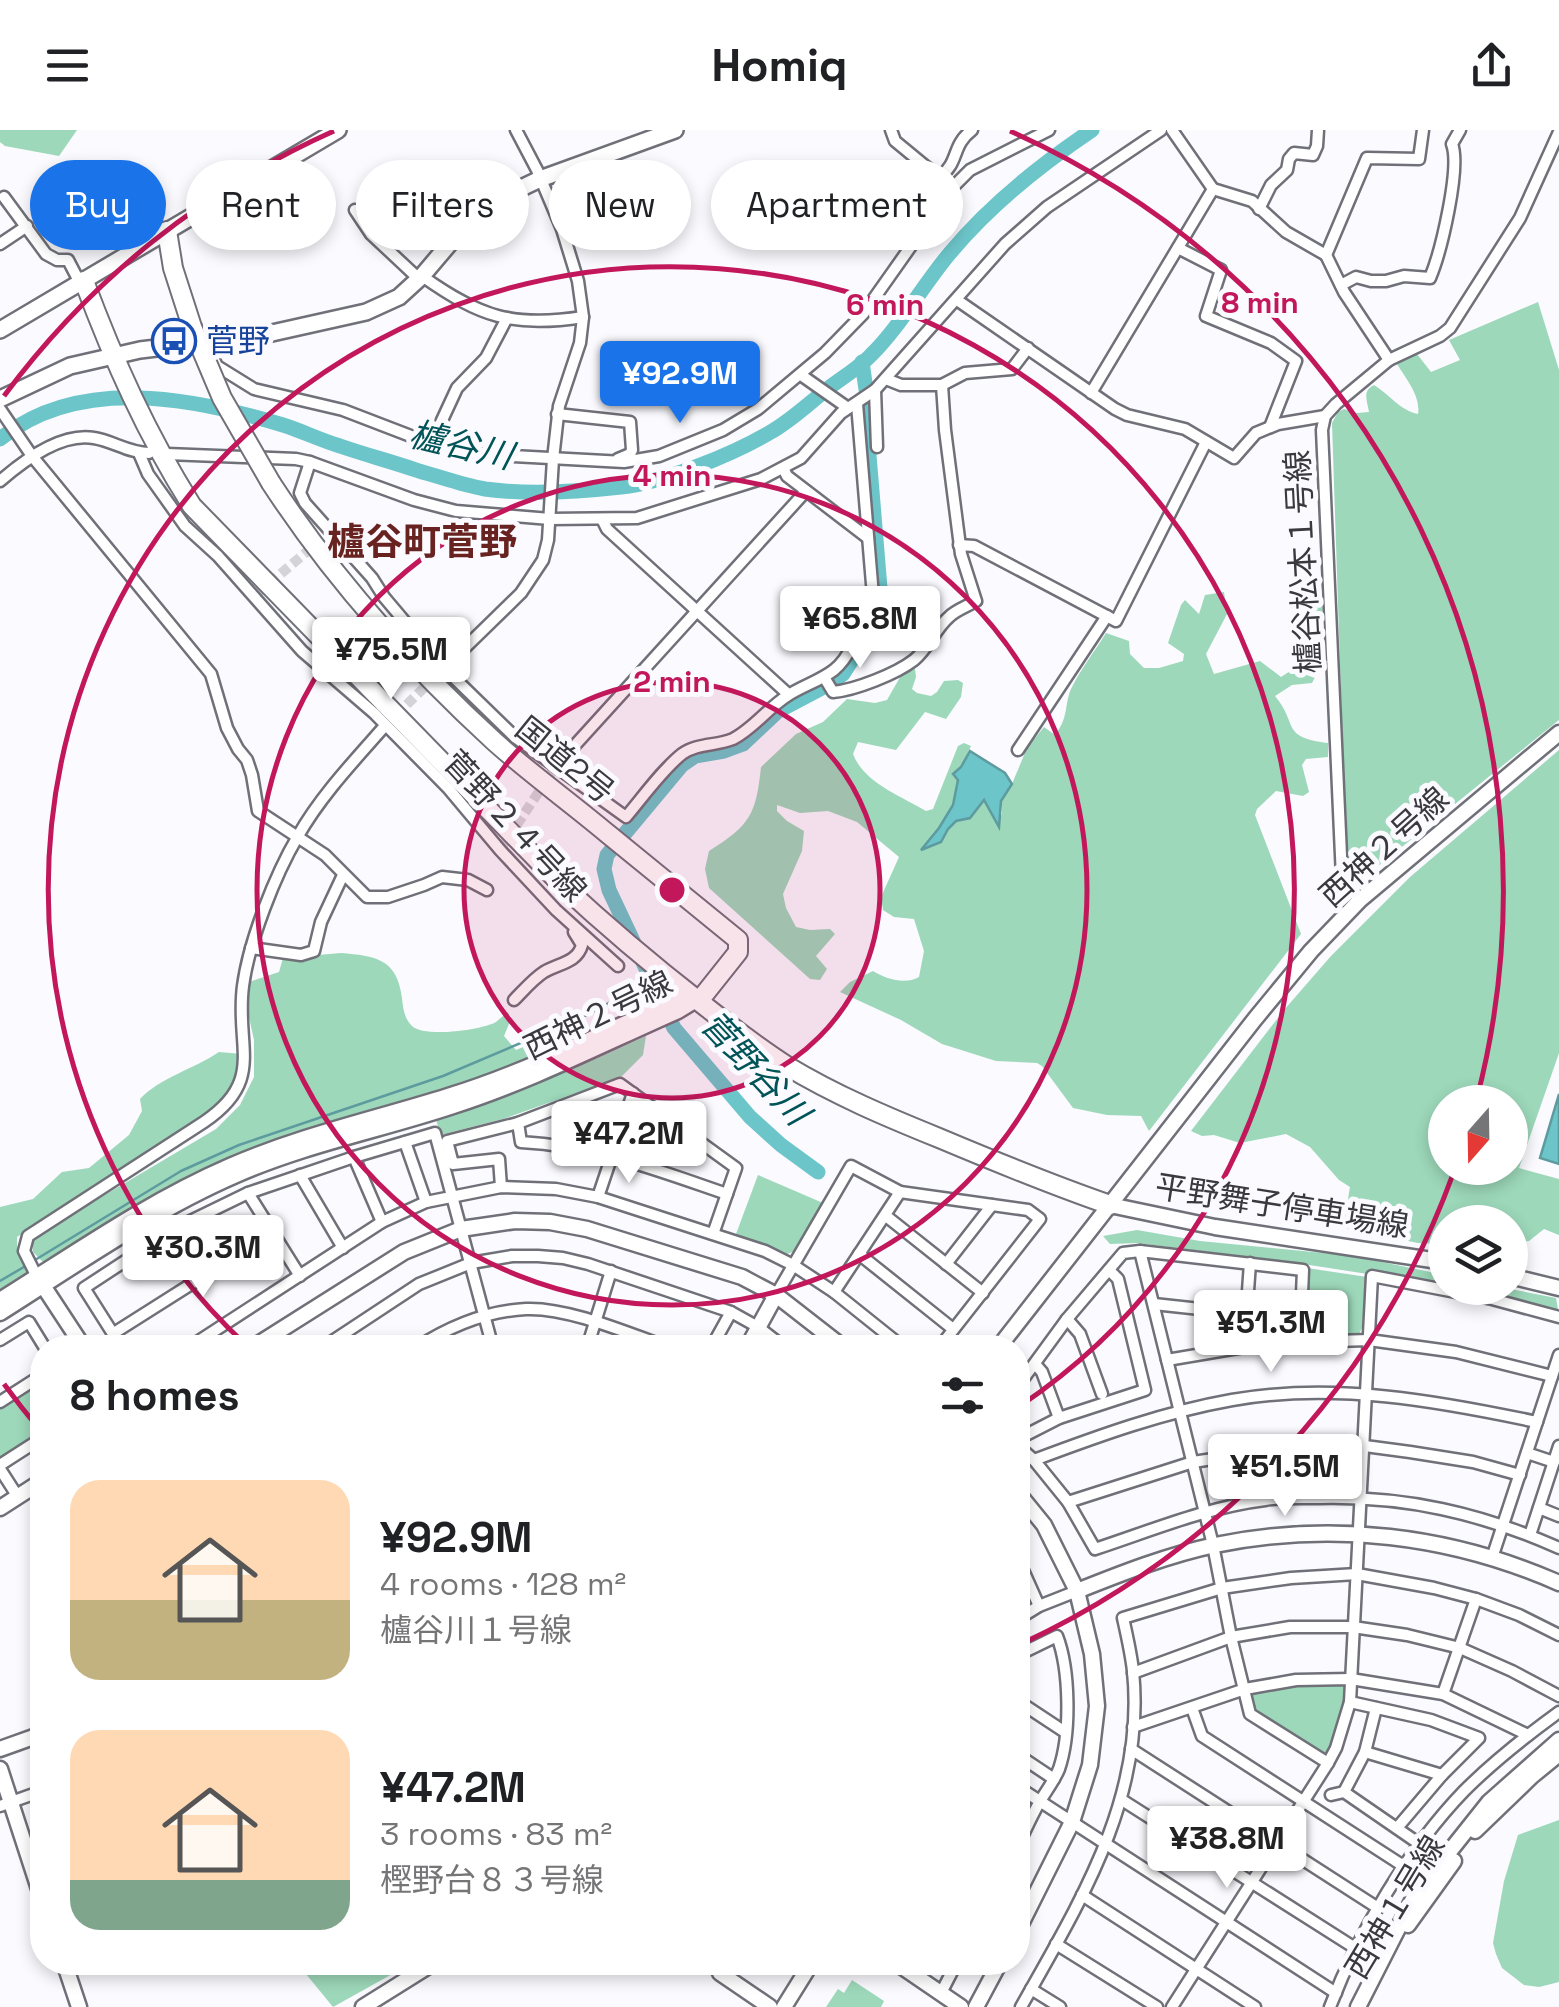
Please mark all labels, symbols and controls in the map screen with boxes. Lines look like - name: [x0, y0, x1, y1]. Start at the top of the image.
- text: Homiq: [711, 37, 848, 94]
- icon: menu: [40, 38, 95, 93]
- icon: share: [1464, 38, 1519, 93]
- chip: Buy: [30, 160, 166, 250]
- chip: Rent: [186, 160, 336, 250]
- chip: Filters: [356, 160, 529, 250]
- chip: New: [549, 160, 691, 250]
- chip: Apartment: [711, 160, 963, 250]
- text: 8 min: [1221, 283, 1299, 322]
- text: 6 min: [846, 285, 924, 324]
- bus stop icon: 菅野: [151, 318, 197, 364]
- place label: 菅野: [206, 321, 270, 361]
- pin: ¥92.9M: [599, 341, 761, 426]
- text: ¥92.9M: [622, 353, 738, 393]
- water label: 櫨谷川: [405, 412, 521, 479]
- street label: 櫨谷松本１号線: [1277, 449, 1329, 675]
- text: 4 min: [633, 456, 711, 495]
- district label: 櫨谷町菅野: [327, 518, 517, 566]
- pin: ¥65.8M: [779, 586, 941, 671]
- text: ¥65.8M: [802, 598, 918, 638]
- pin: ¥75.5M: [310, 617, 472, 702]
- text: ¥75.5M: [334, 629, 448, 669]
- text: 2 min: [633, 662, 711, 701]
- street label: 国道2号: [508, 708, 622, 812]
- street label: 菅野２４号線: [435, 742, 595, 910]
- street label: 西神２号線: [1311, 779, 1457, 915]
- centre of rings: [654, 872, 690, 908]
- street label: 西神２号線: [517, 962, 679, 1068]
- water label: 菅野谷川: [691, 1002, 822, 1137]
- north arrow: [1428, 1085, 1528, 1185]
- map controls: [1428, 1085, 1528, 1305]
- pin: ¥47.2M: [548, 1101, 710, 1186]
- text: ¥47.2M: [573, 1113, 685, 1153]
- street label: 平野舞子停車場線: [1152, 1166, 1412, 1246]
- button: layers: [1428, 1205, 1528, 1305]
- pin: ¥30.3M: [122, 1215, 284, 1300]
- text: ¥30.3M: [145, 1227, 261, 1267]
- pin: ¥51.3M: [1190, 1290, 1352, 1375]
- text: ¥51.3M: [1216, 1302, 1326, 1342]
- icon: filters: [935, 1368, 990, 1423]
- text: 8 homes: [70, 1369, 240, 1422]
- pin: ¥51.5M: [1204, 1434, 1366, 1519]
- text: ¥51.5M: [1230, 1446, 1340, 1486]
- text: ¥92.9M: [380, 1511, 532, 1564]
- icon: home: [150, 1520, 270, 1640]
- text: 4 rooms · 128 m²: [380, 1564, 626, 1604]
- text: 櫨谷川１号線: [380, 1610, 572, 1650]
- text: ¥47.2M: [380, 1761, 526, 1814]
- icon: home: [150, 1770, 270, 1890]
- pin: ¥38.8M: [1146, 1806, 1308, 1891]
- text: 3 rooms · 83 m²: [380, 1814, 612, 1854]
- text: ¥38.8M: [1169, 1818, 1285, 1858]
- street label: 西神１号線: [1337, 1828, 1453, 1986]
- text: 樫野台８３号線: [380, 1860, 604, 1900]

